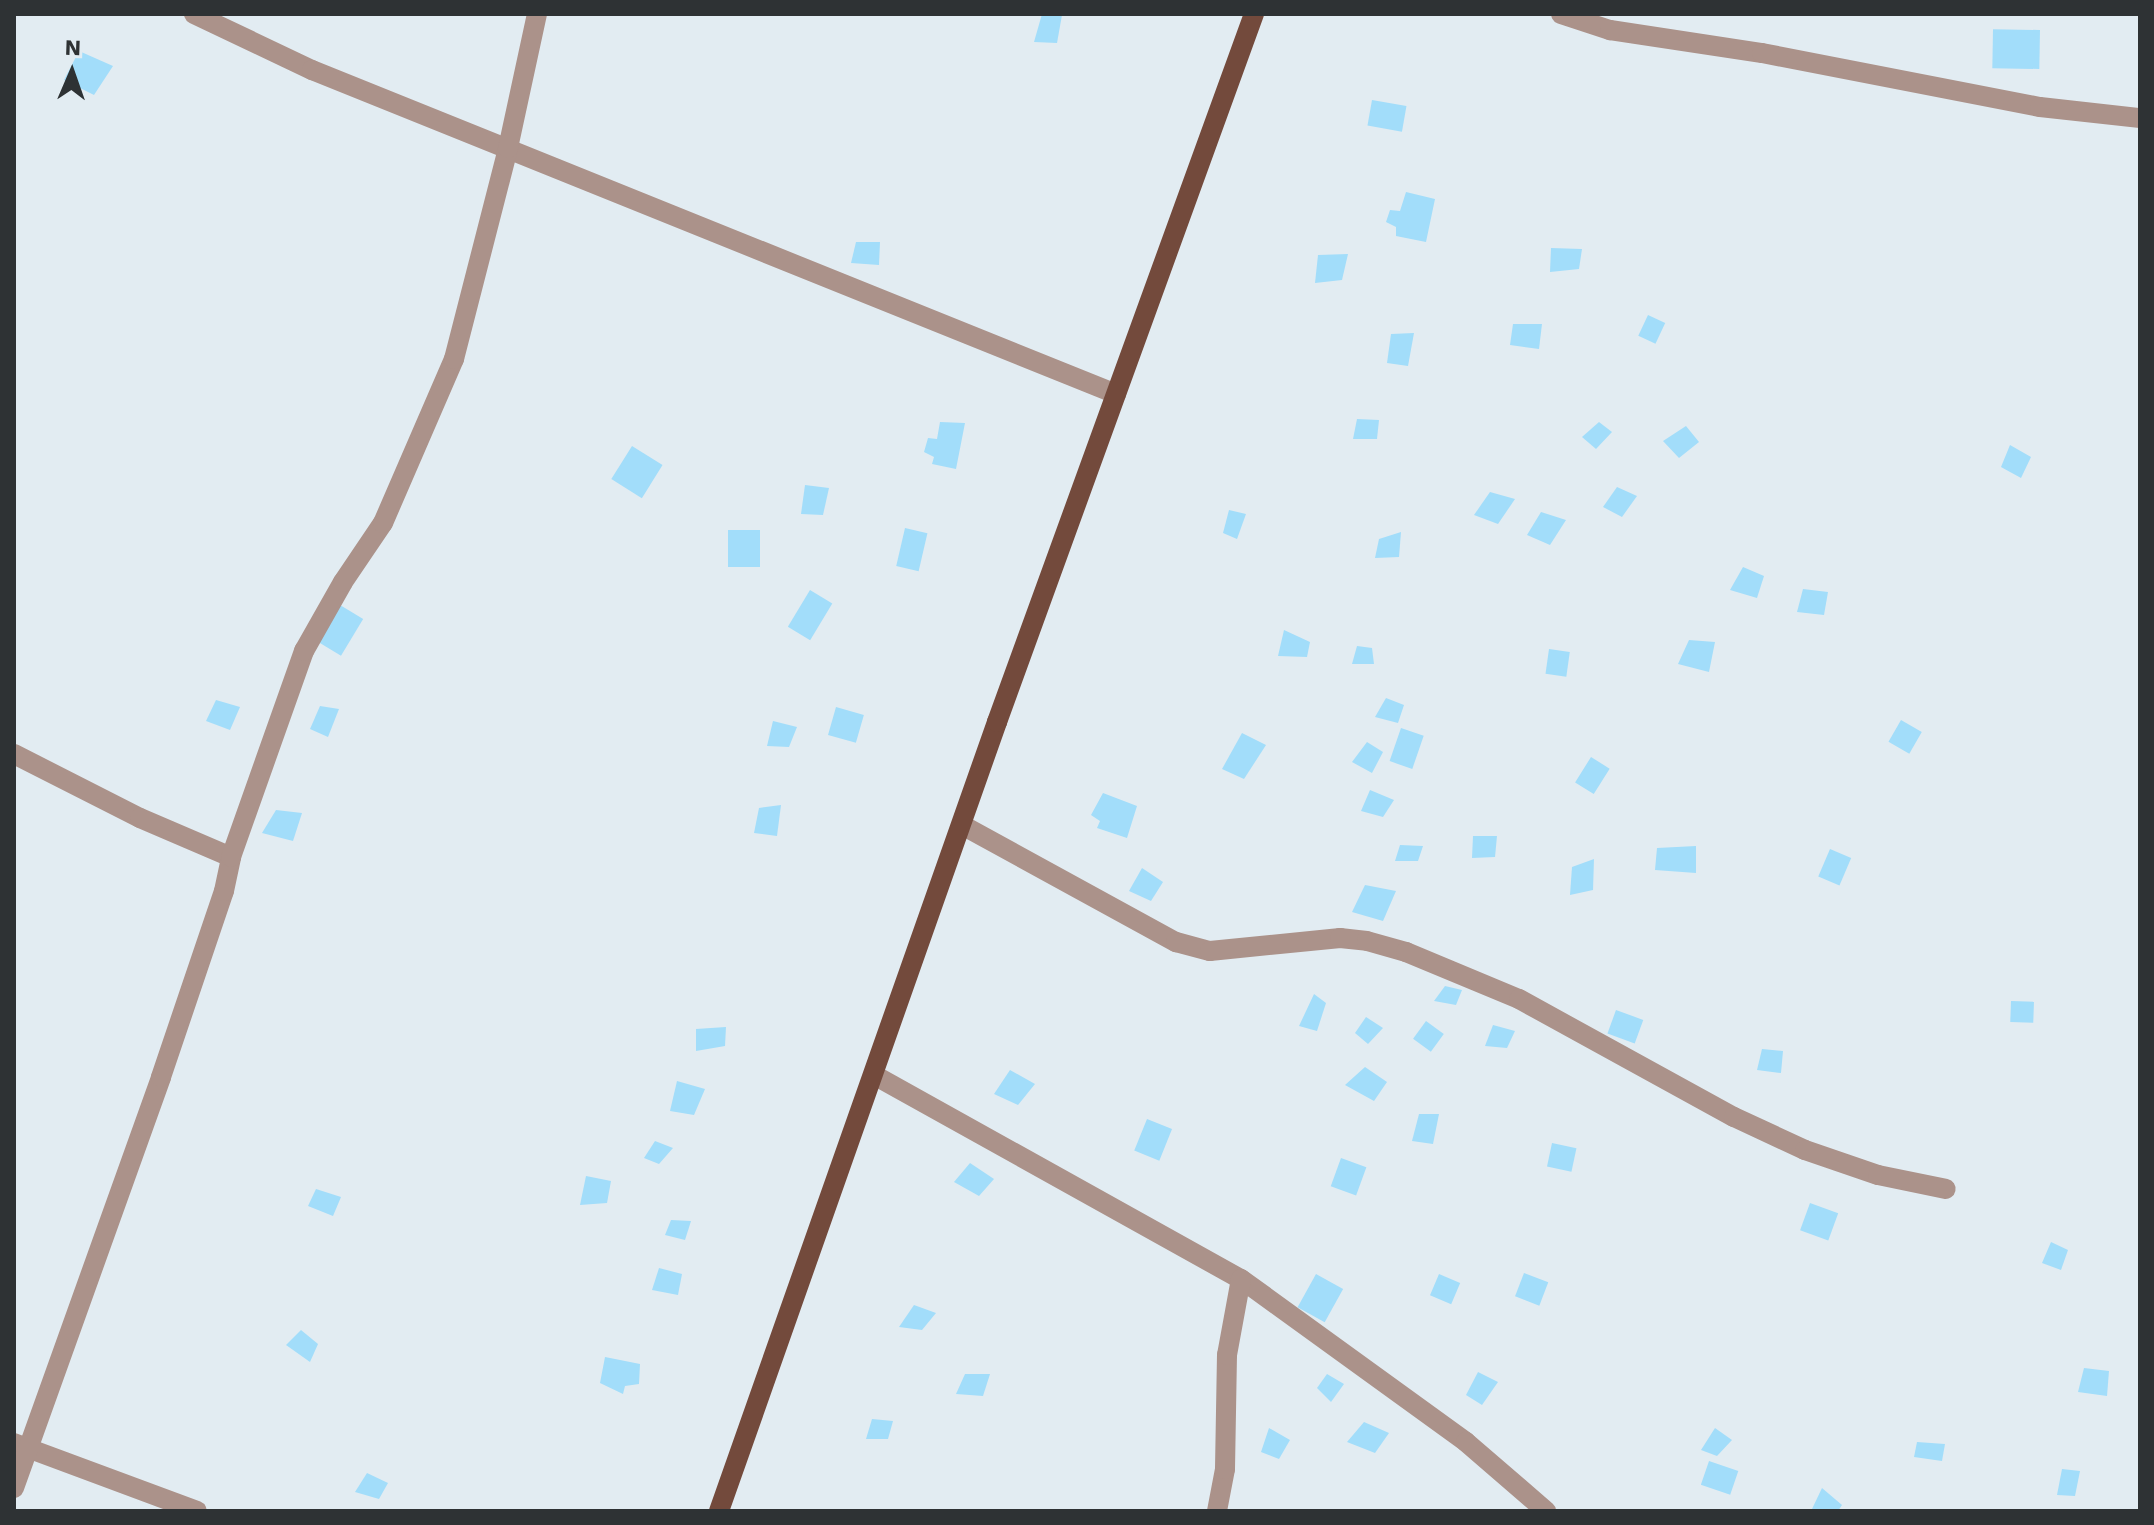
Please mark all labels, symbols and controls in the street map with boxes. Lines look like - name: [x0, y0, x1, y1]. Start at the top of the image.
- north arrow: [32, 32, 112, 112]
- text: N: [64, 35, 81, 60]

